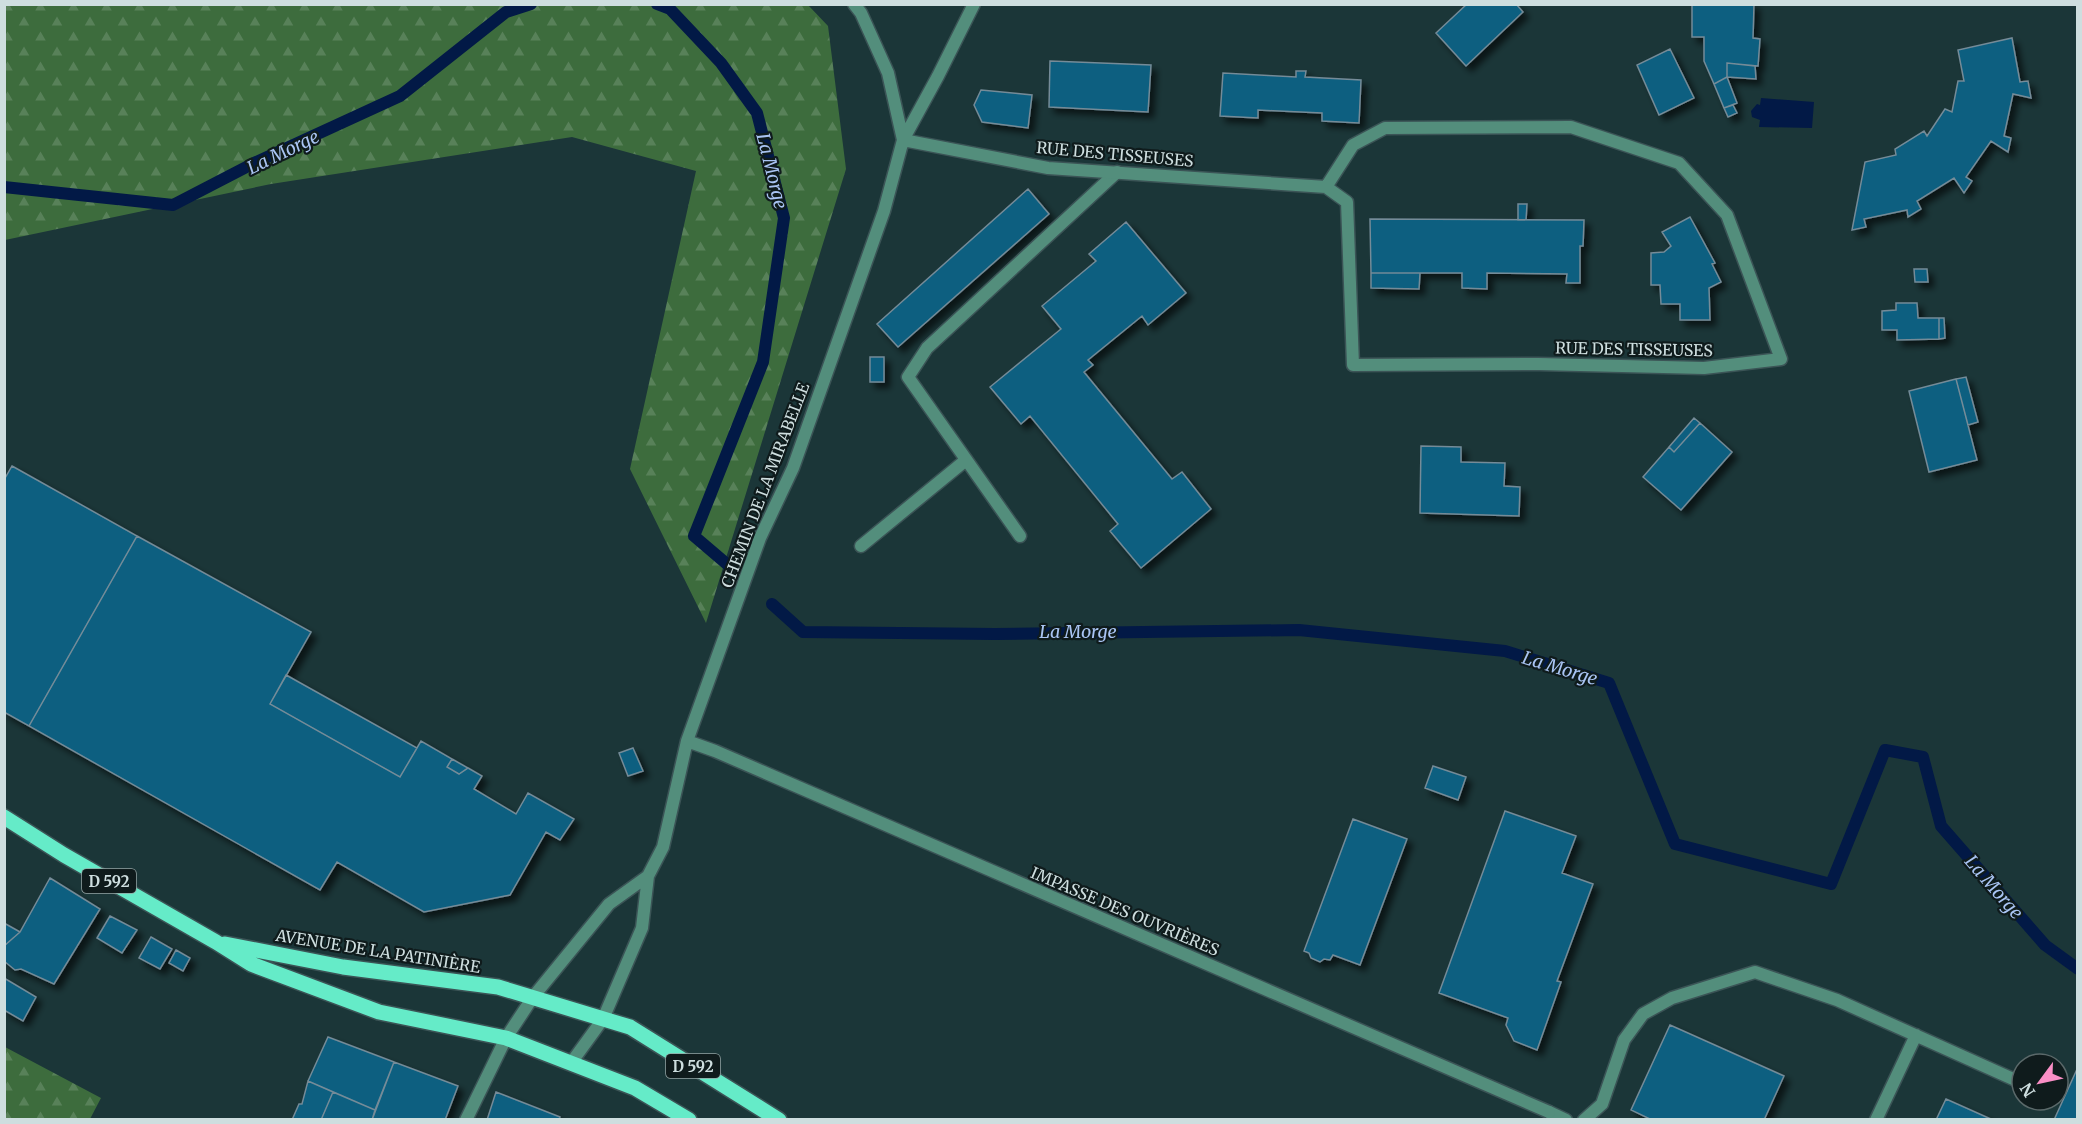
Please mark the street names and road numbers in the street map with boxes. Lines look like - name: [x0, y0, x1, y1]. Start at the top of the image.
- street label: RUE DES TISSEUSES: [1036, 137, 1194, 171]
- street label: RUE DES TISSEUSES: [1555, 338, 1713, 360]
- street label: CHEMIN DE LA MIRABELLE: [717, 379, 814, 590]
- street label: IMPASSE DES OUVRIÈRES: [1028, 862, 1222, 960]
- road number: D 592: [82, 869, 136, 893]
- street label: AVENUE DE LA PATINIÈRE: [273, 925, 483, 977]
- road number: D 592: [666, 1054, 720, 1078]

